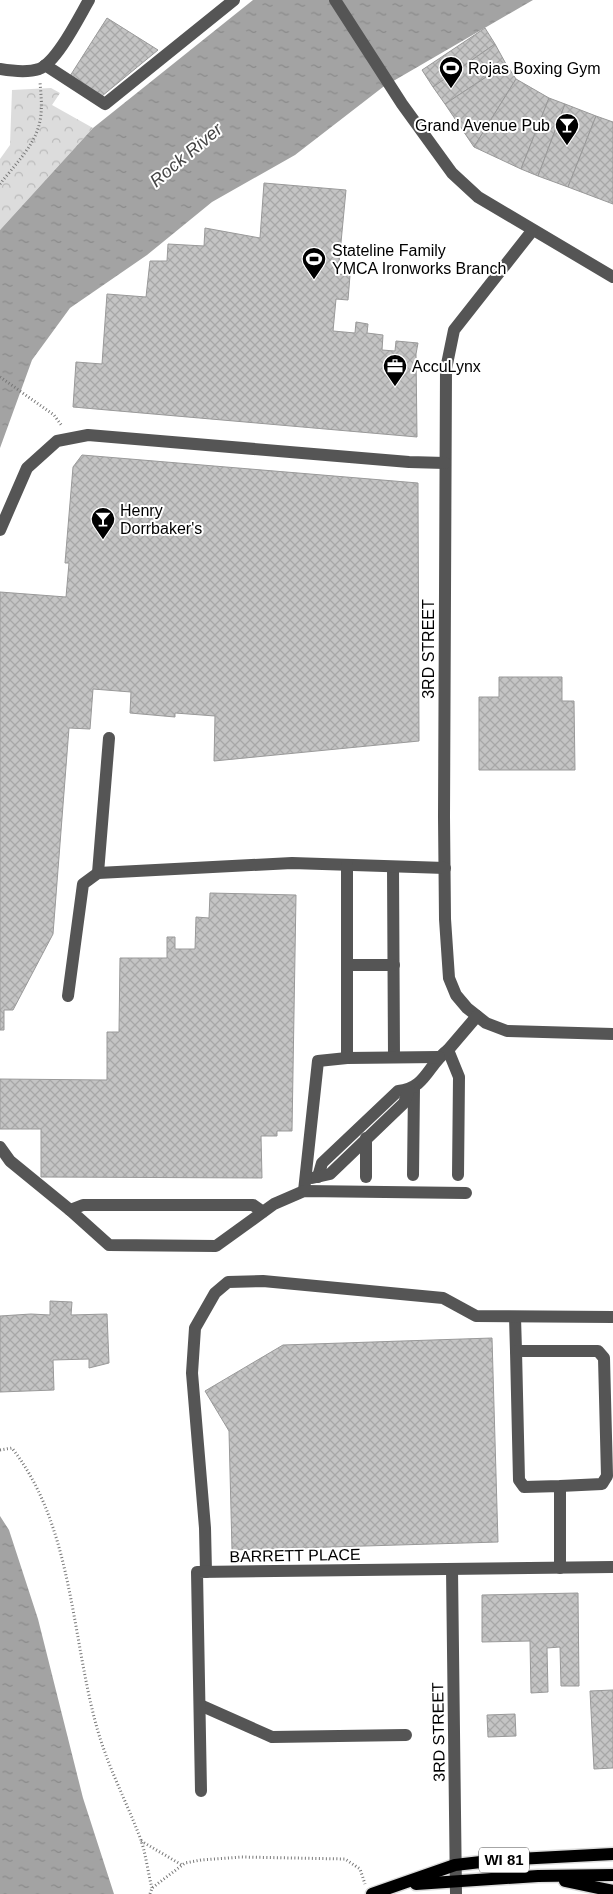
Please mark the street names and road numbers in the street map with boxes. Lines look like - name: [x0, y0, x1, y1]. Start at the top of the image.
- street label: 3RD STREET: [420, 599, 437, 699]
- street label: BARRETT PLACE: [229, 1546, 361, 1565]
- street label: 3RD STREET: [429, 1682, 448, 1782]
- road number: WI 81: [479, 1848, 529, 1872]

